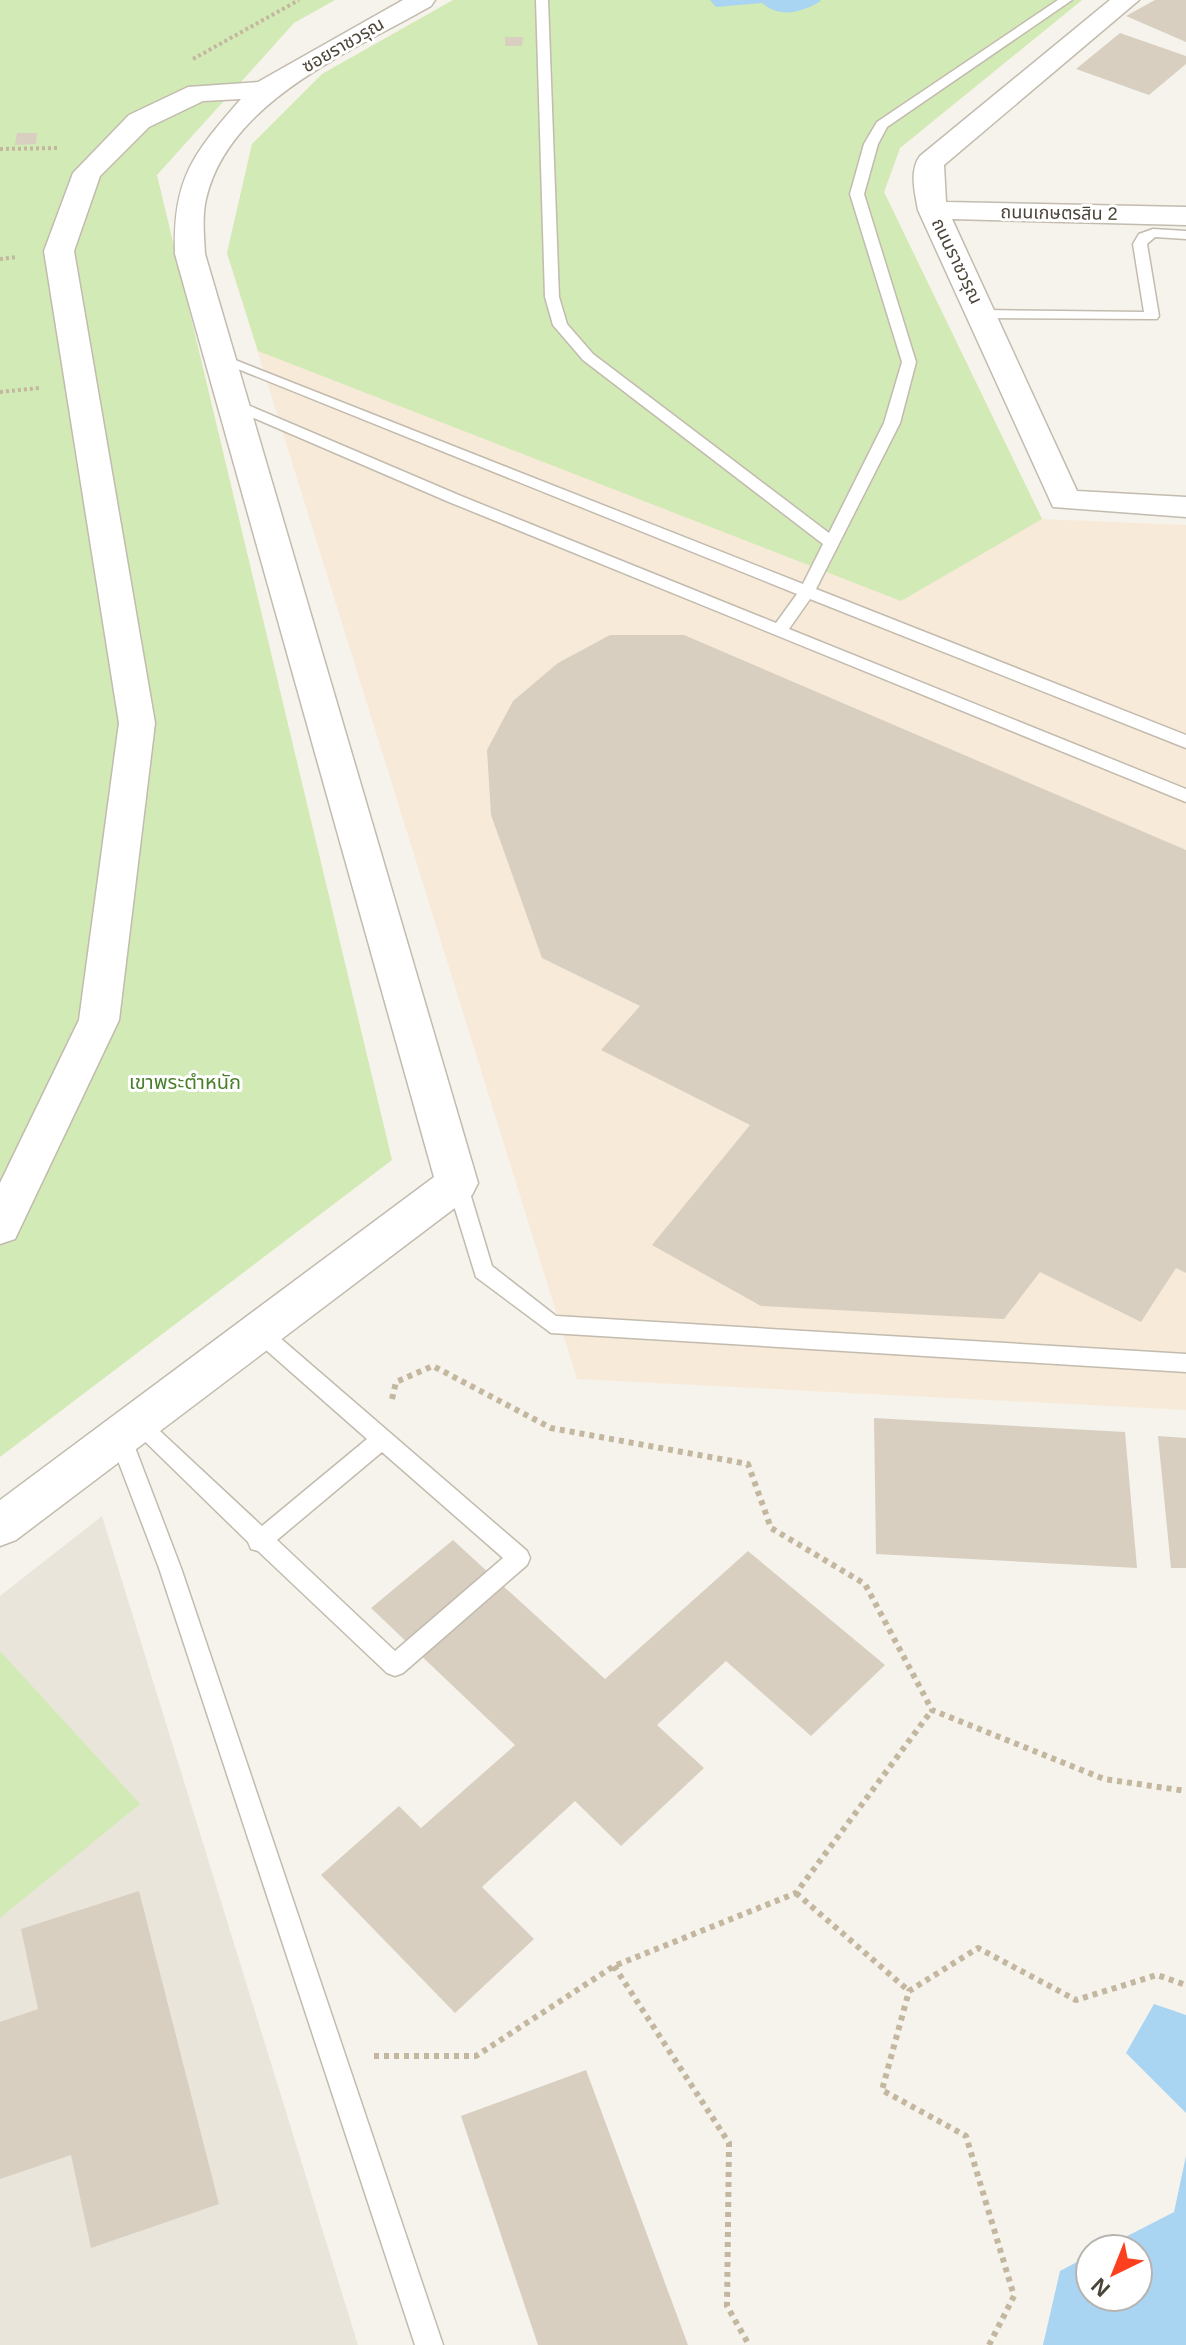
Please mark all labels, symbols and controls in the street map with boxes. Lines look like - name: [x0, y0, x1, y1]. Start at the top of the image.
- street label: ซอยราชวรุณ: [299, 14, 388, 77]
- street label: ถนนเกษตรสิน 2: [1000, 202, 1118, 224]
- street label: ถนนราชวรุณ: [927, 215, 986, 308]
- park label: เขาพระตำหนัก: [129, 1071, 241, 1093]
- north arrow: [1074, 2233, 1154, 2313]
- text: N: [1086, 2273, 1115, 2302]

